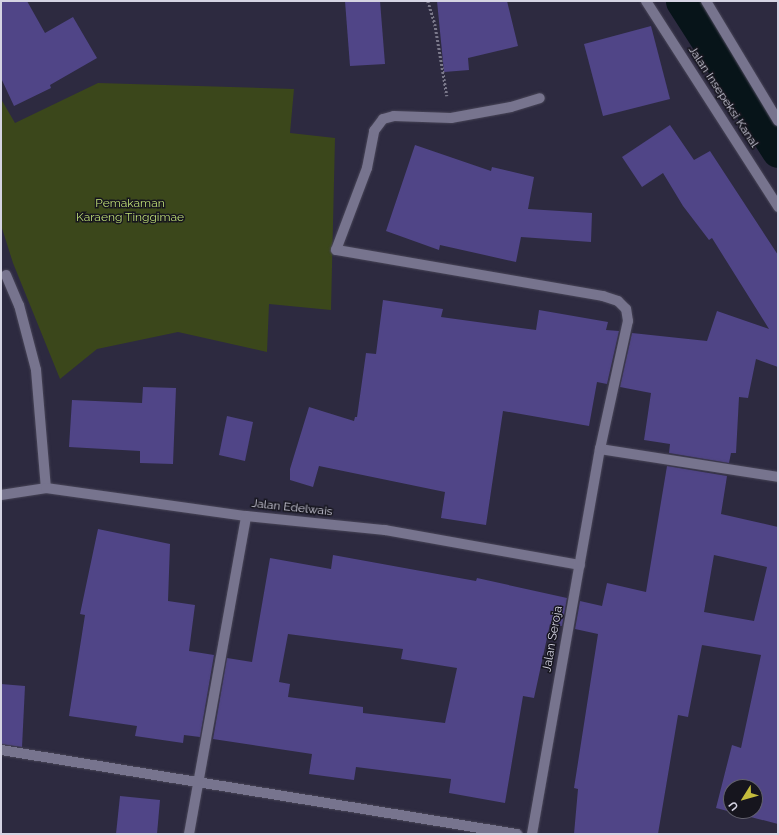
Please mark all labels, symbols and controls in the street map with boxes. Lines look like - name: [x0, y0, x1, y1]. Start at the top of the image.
- street label: Jalan Insepeksi Kanal: [685, 44, 761, 150]
- park label: Pemakaman Karaeng Tinggimae: [76, 197, 184, 225]
- street label: Jalan Edelwais: [251, 497, 333, 519]
- street label: Jalan Seroja: [540, 605, 566, 673]
- north arrow: [723, 779, 763, 819]
- text: U: [726, 799, 741, 813]

